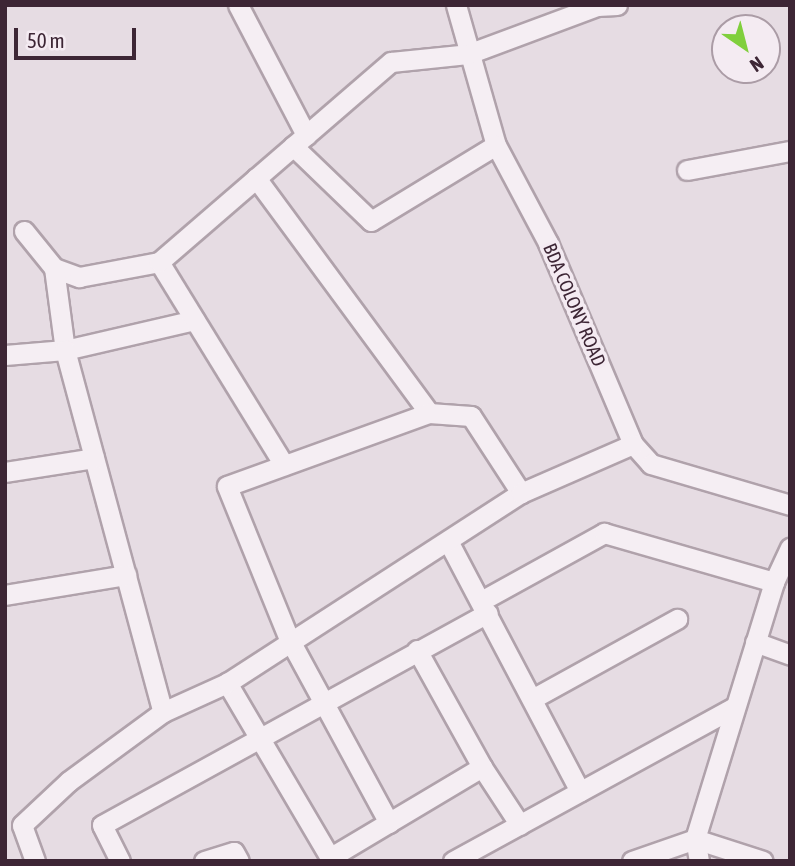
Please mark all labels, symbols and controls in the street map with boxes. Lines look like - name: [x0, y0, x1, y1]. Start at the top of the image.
- scale bar: [18, 14, 140, 58]
- north arrow: [711, 14, 781, 84]
- text: 50 m: [27, 28, 65, 52]
- text: N: [746, 52, 768, 77]
- street label: BDA COLONY ROAD: [538, 240, 610, 370]

